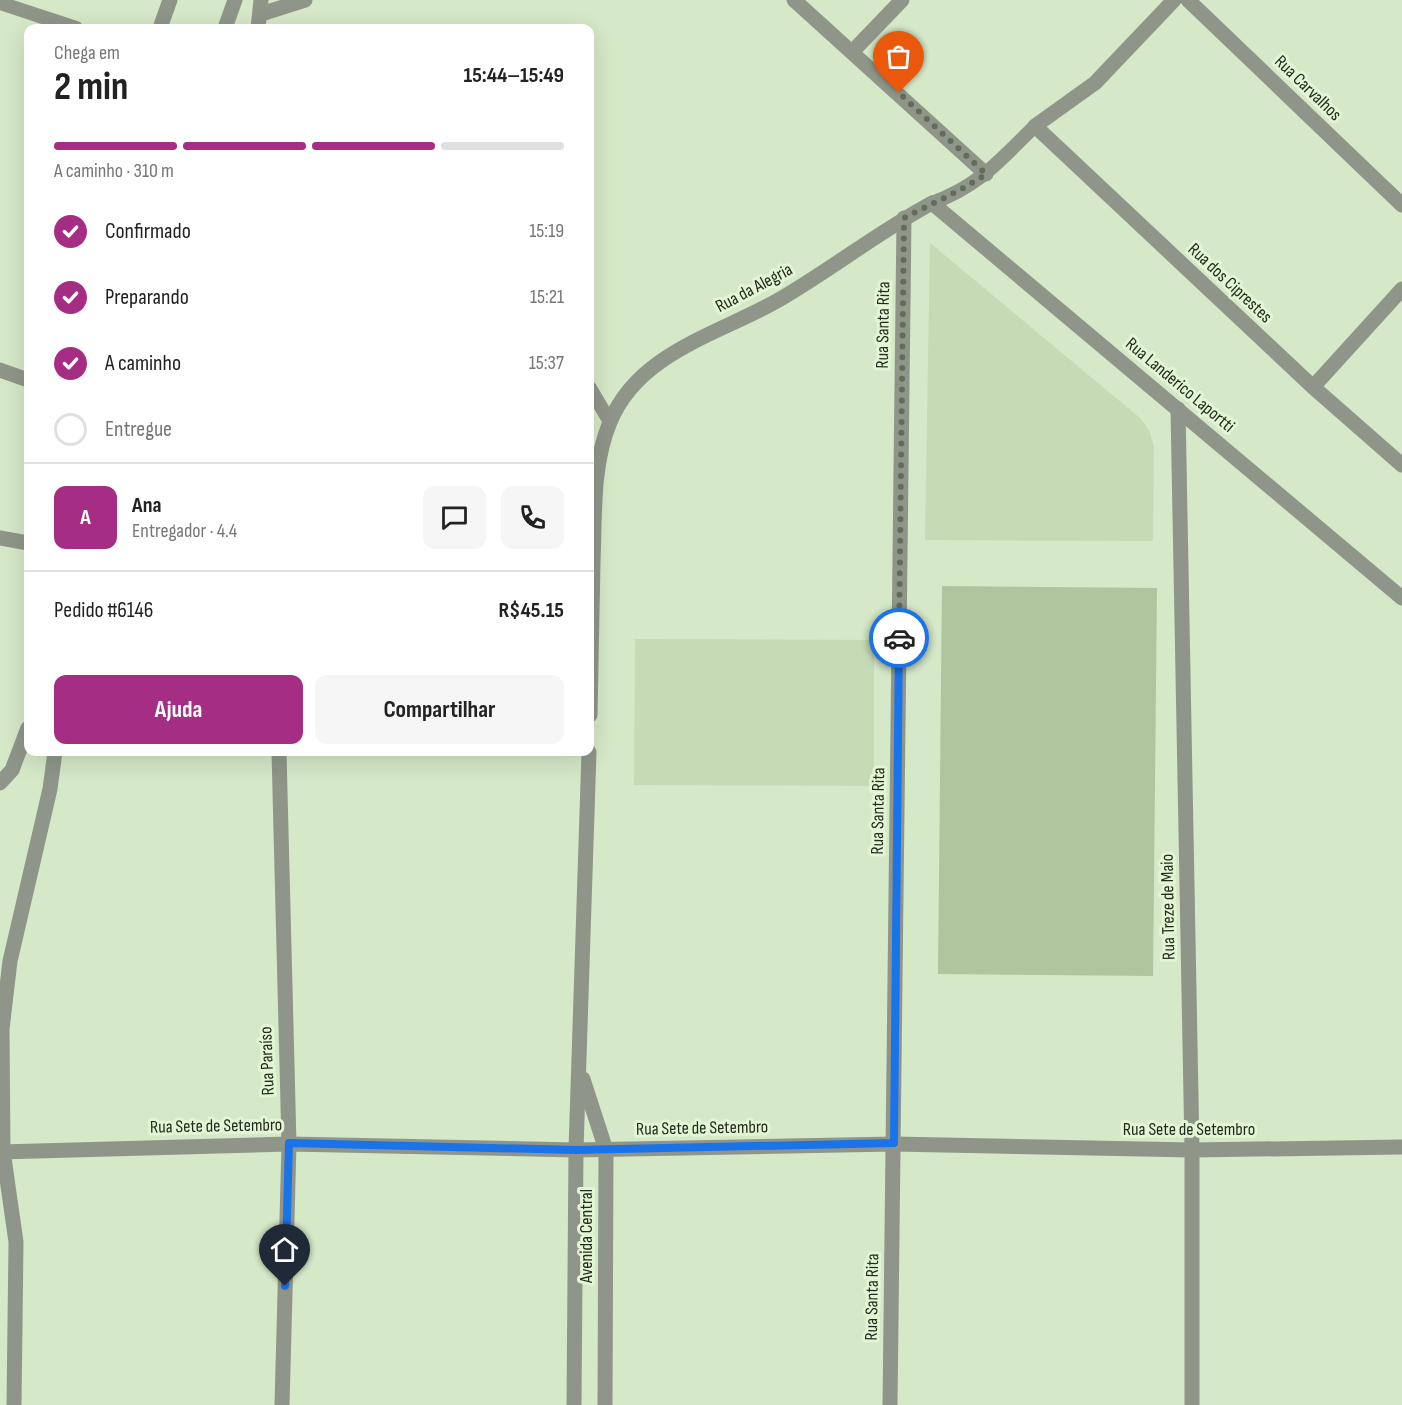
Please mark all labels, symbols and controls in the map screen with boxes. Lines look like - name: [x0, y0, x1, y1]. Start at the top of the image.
- pin: [873, 31, 924, 93]
- icon: bag: [882, 40, 915, 73]
- text: Chega em: [54, 41, 120, 65]
- street label: Rua Carvalhos: [1270, 51, 1346, 125]
- text: 15:44–15:49: [464, 62, 564, 89]
- text: 2 min: [54, 64, 128, 111]
- text: A caminho · 310 m: [54, 159, 174, 183]
- icon: check: [54, 215, 87, 248]
- text: Confirmado: [105, 218, 191, 245]
- text: 15:19: [529, 219, 564, 243]
- street label: Rua dos Ciprestes: [1184, 239, 1276, 327]
- street label: Rua da Alegria: [712, 259, 796, 317]
- icon: check: [54, 281, 87, 314]
- street label: Rua Santa Rita: [872, 281, 894, 369]
- text: Preparando: [105, 284, 189, 311]
- text: 15:21: [530, 285, 564, 309]
- street label: Rua Landerico Laportti: [1121, 333, 1239, 437]
- icon: check: [54, 347, 87, 380]
- text: A caminho: [105, 350, 181, 377]
- text: 15:37: [529, 351, 564, 375]
- text: Entregue: [105, 416, 172, 443]
- button: chat: [423, 486, 486, 549]
- button: phone: [501, 486, 564, 549]
- text: Ana: [132, 492, 162, 519]
- text: A: [80, 504, 91, 531]
- text: Entregador · 4.4: [132, 519, 237, 543]
- text: Pedido #6146: [54, 597, 153, 624]
- text: R$45.15: [499, 597, 564, 624]
- courier: [869, 608, 929, 668]
- icon: car: [883, 622, 916, 655]
- button: Ajuda: [54, 675, 303, 744]
- button: Compartilhar: [315, 675, 564, 744]
- street label: Rua Santa Rita: [867, 767, 889, 855]
- street label: Rua Treze de Maio: [1157, 854, 1179, 960]
- street label: Rua Paraíso: [255, 1026, 279, 1096]
- street label: Rua Sete de Setembro: [150, 1114, 282, 1138]
- street label: Rua Sete de Setembro: [636, 1116, 768, 1140]
- street label: Rua Sete de Setembro: [1123, 1119, 1255, 1140]
- street label: Avenida Central: [576, 1189, 597, 1284]
- pin: [259, 1224, 310, 1286]
- icon: home: [268, 1233, 301, 1266]
- street label: Rua Santa Rita: [861, 1253, 883, 1341]

